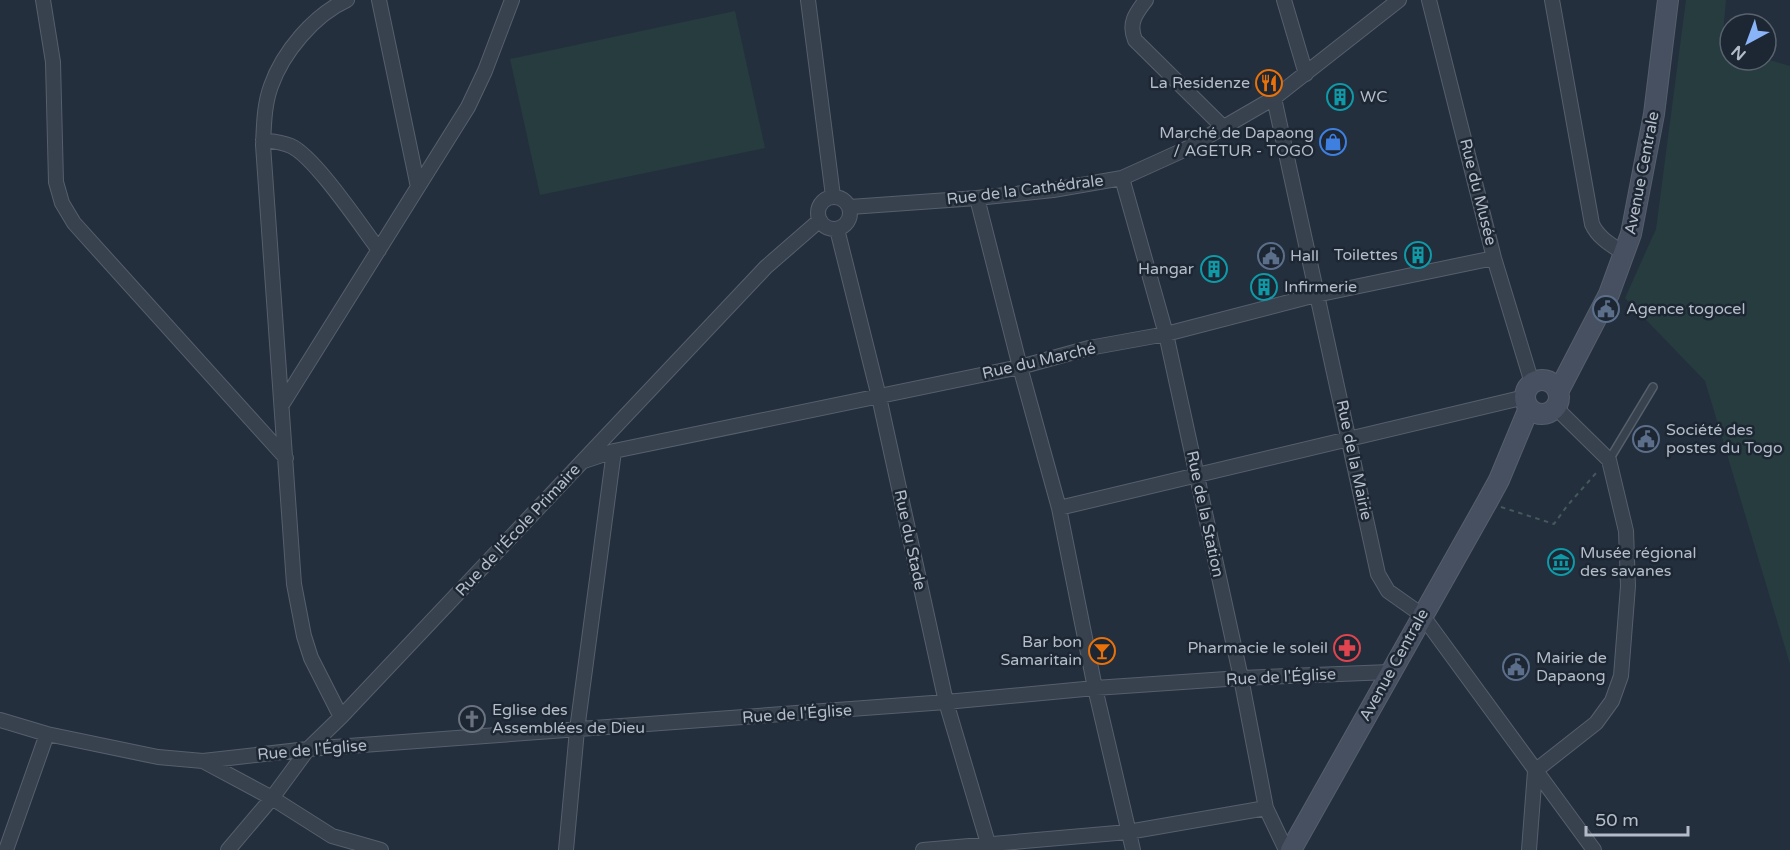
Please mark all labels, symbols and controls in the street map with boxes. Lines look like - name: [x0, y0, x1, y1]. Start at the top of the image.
- north arrow: [1718, 12, 1778, 72]
- text: N: [1727, 41, 1750, 64]
- restaurant icon: La Residenze: [1254, 68, 1284, 98]
- place label: La Residenze: [1150, 73, 1250, 93]
- building icon: WC: [1325, 82, 1355, 112]
- place label: WC: [1360, 87, 1387, 107]
- street label: Avenue Centrale: [1620, 110, 1664, 236]
- place label: Marché de Dapaong / AGETUR - TOGO: [1159, 123, 1314, 161]
- shop icon: Marché de Dapaong / AGETUR - TOGO: [1318, 127, 1348, 157]
- street label: Rue du Musée: [1455, 137, 1501, 247]
- street label: Rue de la Cathédrale: [945, 170, 1105, 210]
- building icon: Toilettes: [1403, 240, 1433, 270]
- public building icon: Hall: [1256, 241, 1286, 271]
- place label: Toilettes: [1334, 245, 1398, 265]
- place label: Hall: [1290, 246, 1319, 266]
- building icon: Hangar: [1199, 254, 1229, 284]
- place label: Hangar: [1138, 259, 1195, 279]
- building icon: Infirmerie: [1249, 272, 1279, 302]
- place label: Infirmerie: [1284, 277, 1357, 297]
- public building icon: Agence togocel: [1591, 294, 1621, 324]
- place label: Agence togocel: [1626, 299, 1745, 319]
- street label: Rue du Marché: [980, 338, 1098, 384]
- street label: Rue de la Mairie: [1331, 398, 1377, 522]
- place label: Société des postes du Togo: [1666, 420, 1783, 458]
- public building icon: Société des postes du Togo: [1631, 424, 1661, 454]
- street label: Rue de la Station: [1182, 449, 1228, 579]
- street label: Rue de l'École Primaire: [451, 460, 585, 600]
- street label: Rue du Stade: [890, 488, 930, 592]
- place label: Musée régional des savanes: [1580, 543, 1696, 581]
- museum icon: Musée régional des savanes: [1546, 547, 1576, 577]
- street label: Avenue Centrale: [1355, 605, 1433, 725]
- place label: Bar bon Samaritain: [1001, 632, 1082, 670]
- pharmacy icon: Pharmacie le soleil: [1332, 633, 1362, 663]
- bar icon: Bar bon Samaritain: [1087, 636, 1117, 666]
- place label: Pharmacie le soleil: [1187, 638, 1328, 658]
- place label: Mairie de Dapaong: [1536, 648, 1607, 686]
- public building icon: Mairie de Dapaong: [1501, 652, 1531, 682]
- street label: Rue de l'Église: [1226, 664, 1336, 690]
- place label: Eglise des Assemblées de Dieu: [492, 700, 645, 738]
- street label: Rue de l'Église: [741, 700, 853, 728]
- church icon: Eglise des Assemblées de Dieu: [457, 704, 487, 734]
- street label: Rue de l'Église: [256, 735, 368, 765]
- scale bar: [1586, 799, 1688, 837]
- text: 50 m: [1595, 809, 1639, 831]

